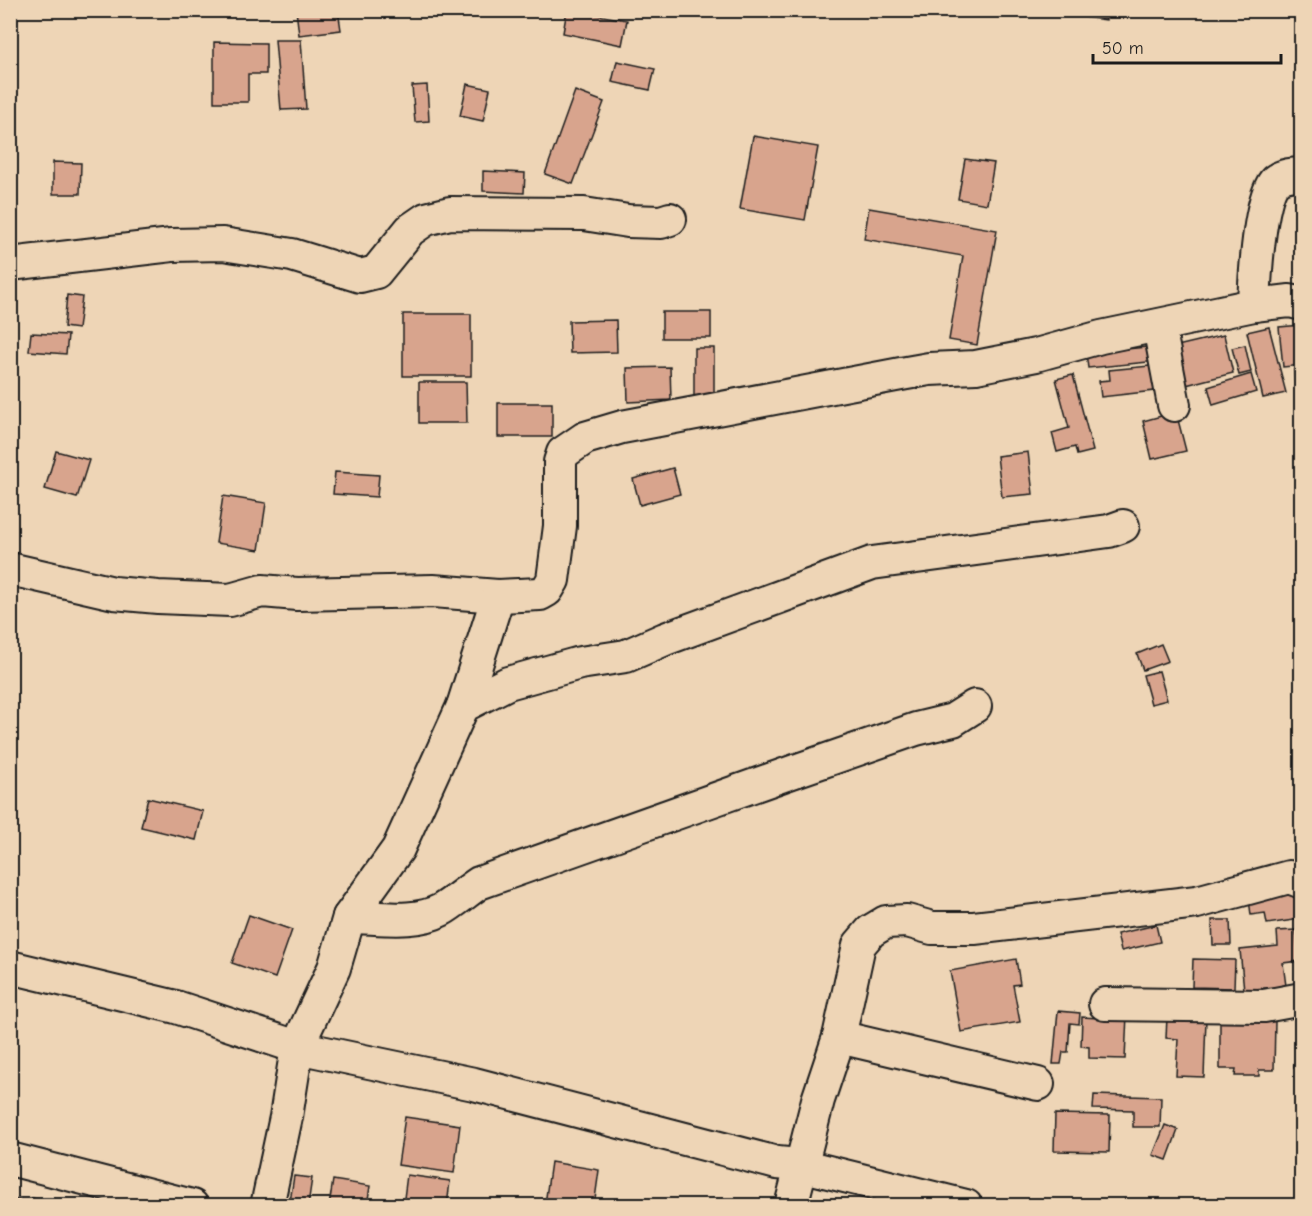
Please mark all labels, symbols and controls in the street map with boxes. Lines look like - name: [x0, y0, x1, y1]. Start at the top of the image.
- scale bar: [1093, 27, 1280, 65]
- text: 50 m: [1102, 38, 1144, 59]

